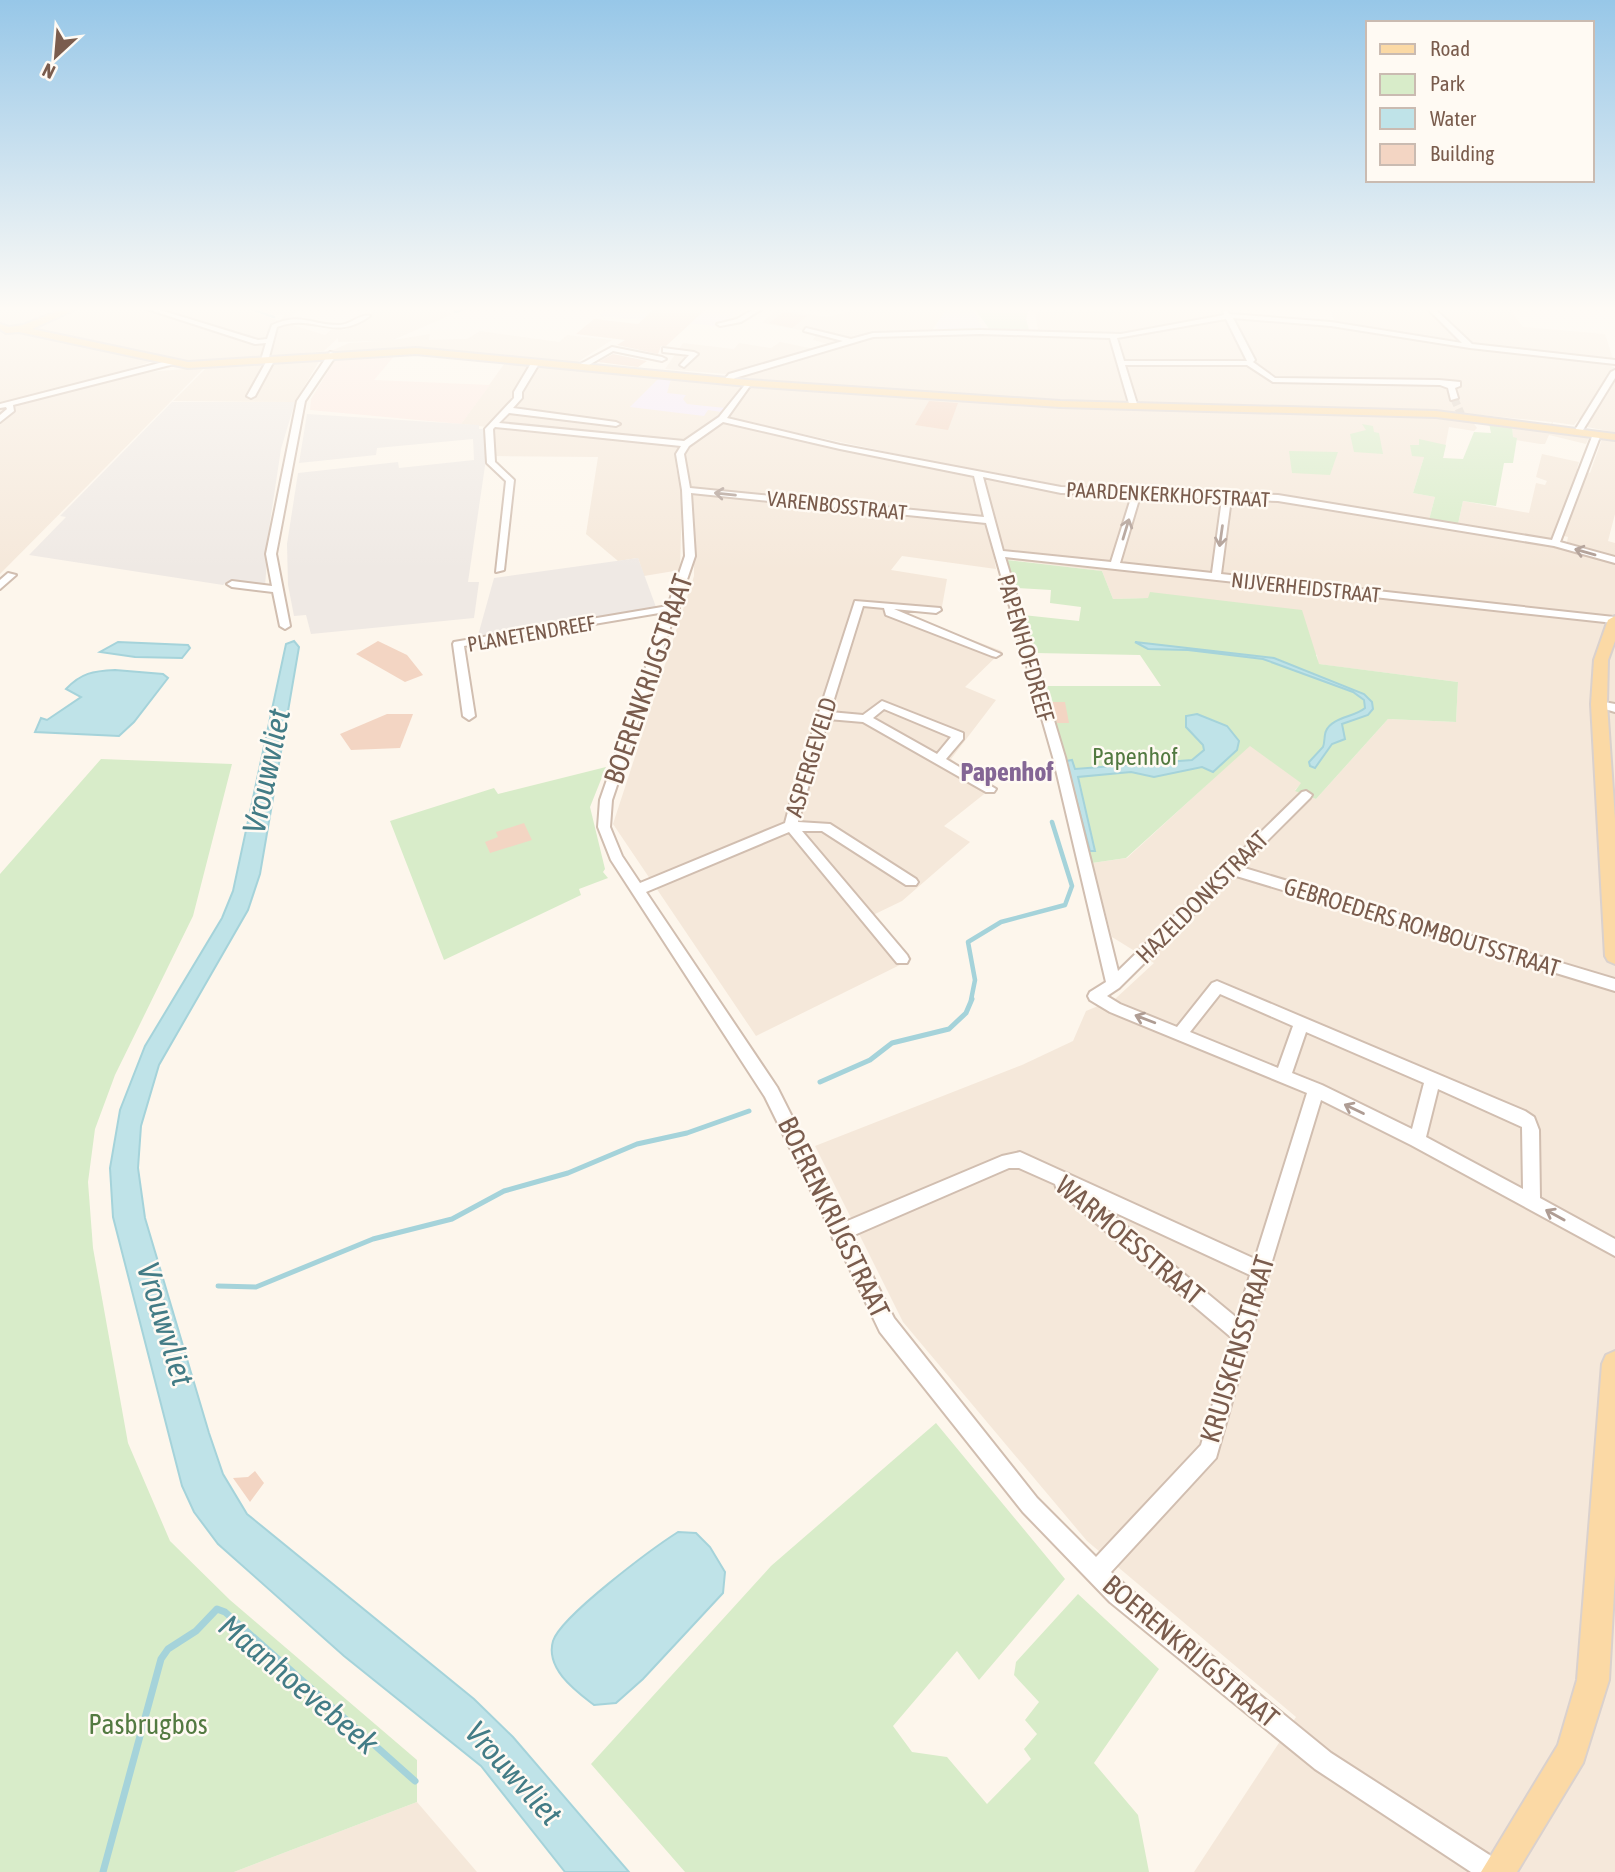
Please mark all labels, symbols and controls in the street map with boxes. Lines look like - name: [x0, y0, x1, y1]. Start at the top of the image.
- north arrow: [21, 21, 91, 91]
- legend: [1366, 21, 1594, 182]
- text: Road: [1430, 36, 1470, 60]
- text: N: [39, 59, 58, 84]
- text: Park: [1430, 71, 1465, 95]
- text: Water: [1430, 106, 1477, 130]
- text: Building: [1430, 141, 1494, 165]
- street label: PAARDENKERKHOFSTRAAT: [1065, 477, 1271, 511]
- street label: VARENBOSSTRAAT: [766, 486, 908, 524]
- one-way arrow: [714, 487, 737, 500]
- one-way arrow: [1120, 518, 1133, 540]
- one-way arrow: [1215, 524, 1228, 547]
- one-way arrow: [1575, 544, 1597, 557]
- street label: NIJVERHEIDSTRAAT: [1230, 567, 1382, 607]
- street label: BOERENKRIJGSTRAAT: [597, 570, 699, 788]
- street label: PAPENHOFDREEF: [992, 571, 1060, 725]
- street label: PLANETENDREEF: [465, 610, 597, 656]
- street label: ASPERGEVELD: [780, 694, 842, 820]
- water label: Vrouwvliet: [235, 705, 297, 837]
- park label: Papenhof: [1092, 743, 1178, 770]
- district label: Papenhof: [960, 757, 1054, 787]
- street label: HAZELDONKSTRAAT: [1131, 825, 1274, 968]
- street label: GEBROEDERS ROMBOUTSSTRAAT: [1281, 872, 1564, 982]
- one-way arrow: [1135, 1012, 1156, 1025]
- one-way arrow: [1344, 1101, 1365, 1115]
- street label: BOERENKRIJGSTRAAT: [772, 1111, 896, 1323]
- street label: WARMOESSTRAAT: [1050, 1169, 1210, 1311]
- one-way arrow: [1545, 1208, 1566, 1221]
- street label: KRUISKENSSTRAAT: [1193, 1252, 1281, 1446]
- water label: Vrouwvliet: [130, 1258, 202, 1391]
- street label: BOERENKRIJGSTRAAT: [1097, 1568, 1285, 1734]
- water label: Maanhoevebeek: [212, 1607, 387, 1762]
- park label: Pasbrugbos: [88, 1708, 208, 1740]
- water label: Vrouwvliet: [458, 1714, 571, 1833]

